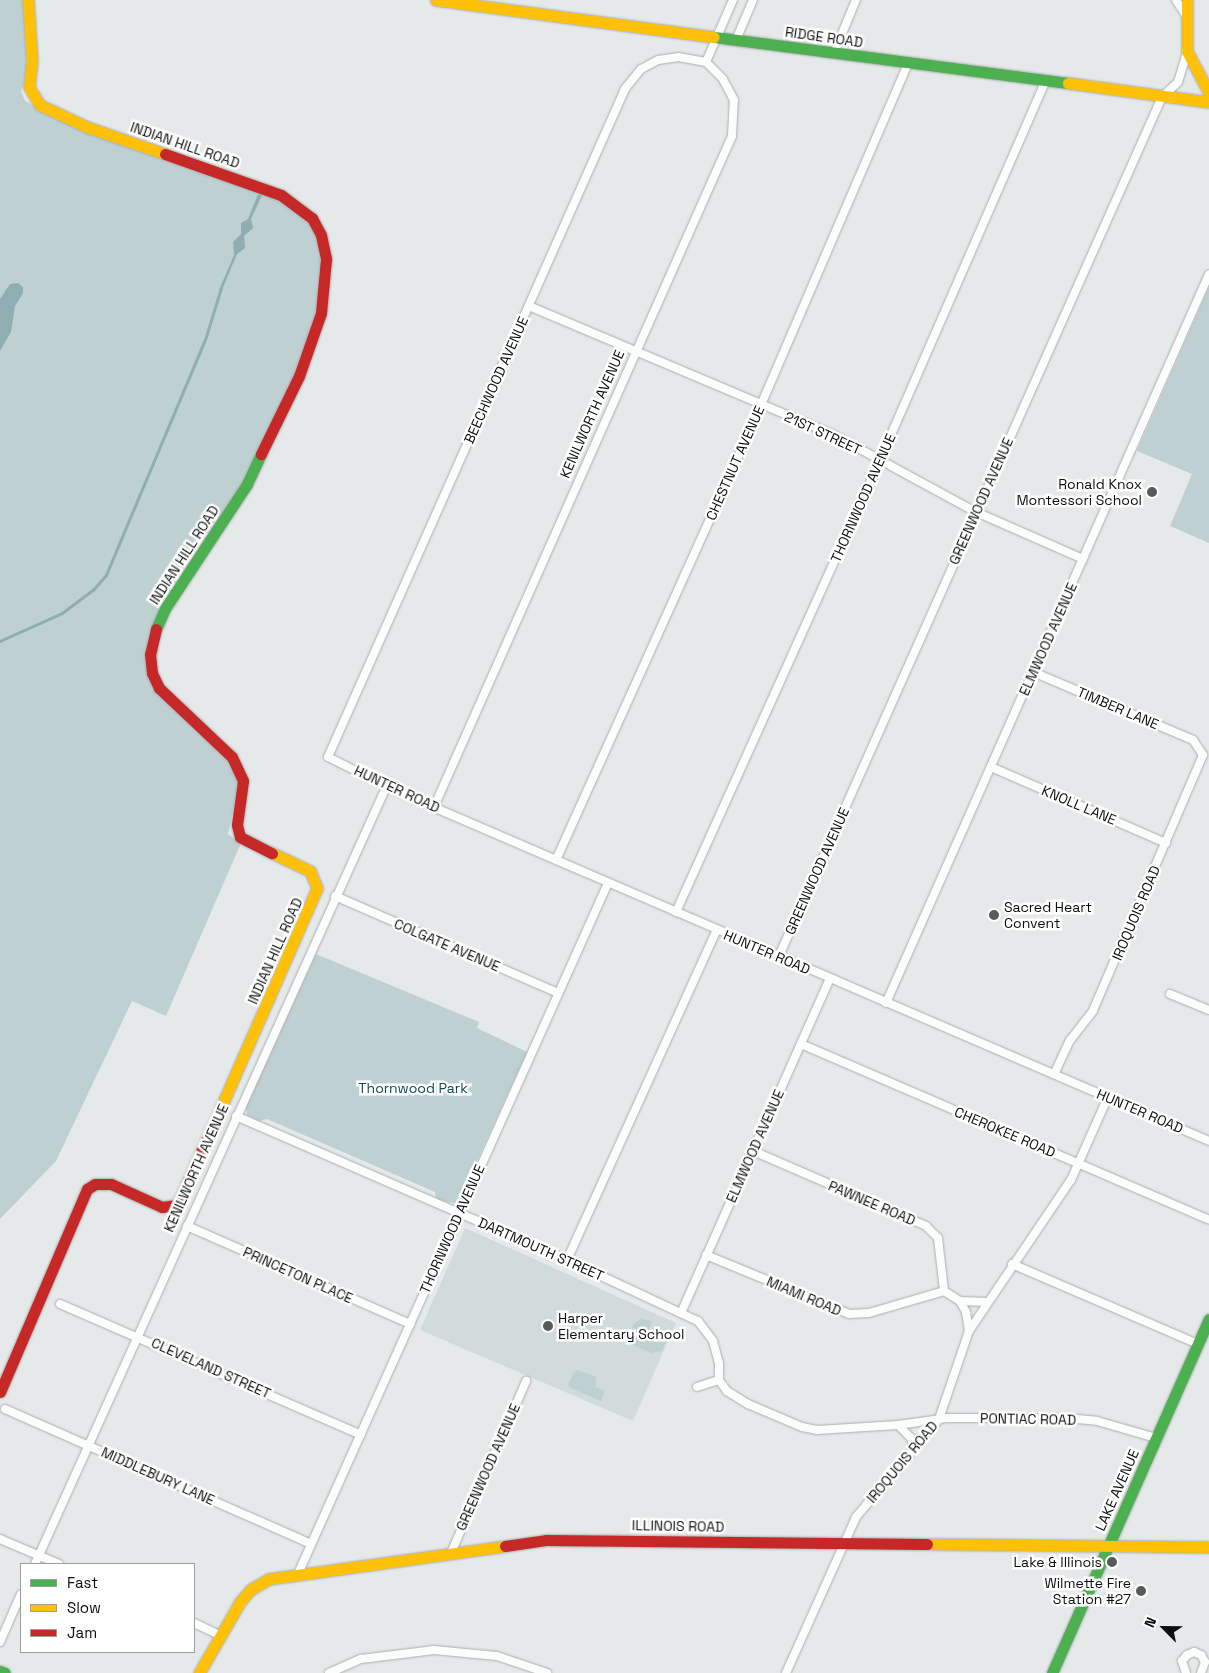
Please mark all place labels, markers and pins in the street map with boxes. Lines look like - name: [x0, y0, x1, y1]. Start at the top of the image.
- place label: Ronald Knox Montessori School: [1016, 476, 1142, 508]
- marker: Ronald Knox Montessori School: [1146, 486, 1158, 498]
- place label: Sacred Heart Convent: [1004, 899, 1092, 932]
- marker: Sacred Heart Convent: [988, 909, 1000, 921]
- place label: Harper Elementary School: [558, 1310, 684, 1342]
- marker: Harper Elementary School: [542, 1320, 554, 1332]
- place label: Lake & Illinois: [1013, 1554, 1102, 1570]
- marker: Lake & Illinois: [1106, 1556, 1118, 1568]
- place label: Wilmette Fire Station #27: [1044, 1575, 1131, 1608]
- marker: Wilmette Fire Station #27: [1135, 1585, 1147, 1597]

